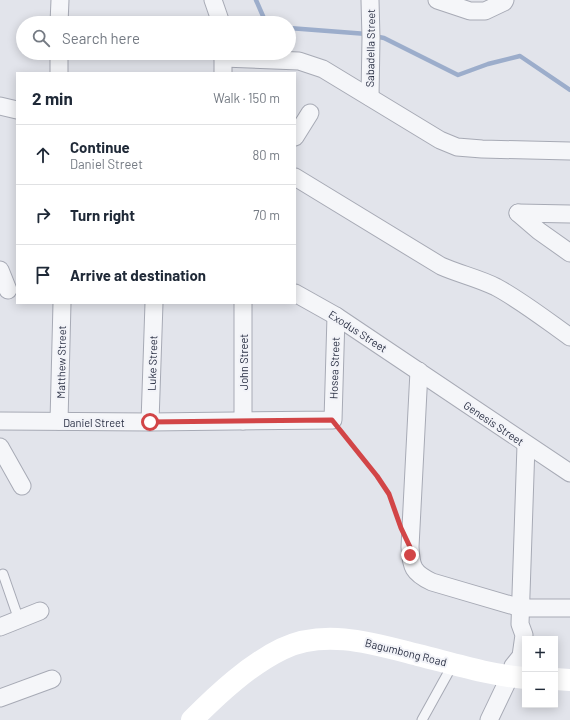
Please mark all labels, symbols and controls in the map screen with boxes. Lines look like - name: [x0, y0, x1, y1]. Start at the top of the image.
- street label: Sabadella Street: [363, 9, 377, 87]
- search box: [16, 16, 296, 60]
- icon: search: [30, 27, 52, 49]
- text: Search here: [62, 29, 140, 47]
- text: 2 min: [32, 88, 73, 108]
- text: Walk · 150 m: [213, 90, 280, 106]
- text: Continue: [70, 138, 130, 156]
- icon: ahead: [32, 144, 54, 166]
- text: 80 m: [253, 147, 280, 163]
- text: Daniel Street: [70, 156, 143, 172]
- icon: right: [32, 204, 54, 226]
- text: Turn right: [70, 206, 135, 224]
- text: 70 m: [253, 207, 280, 223]
- icon: arrive: [32, 264, 54, 286]
- text: Arrive at destination: [70, 266, 206, 284]
- street label: Exodus Street: [326, 307, 390, 355]
- street label: Matthew Street: [54, 325, 68, 399]
- street label: John Street: [237, 334, 250, 390]
- street label: Luke Street: [145, 335, 159, 391]
- street label: Hosea Street: [326, 337, 342, 399]
- street label: Genesis Street: [461, 398, 527, 448]
- route start: [141, 413, 159, 431]
- street label: Daniel Street: [63, 416, 125, 429]
- route end: [401, 546, 419, 564]
- street label: Bagumbong Road: [364, 636, 448, 668]
- map controls: [522, 636, 558, 708]
- button: +: [522, 636, 558, 672]
- button: −: [522, 672, 558, 708]

